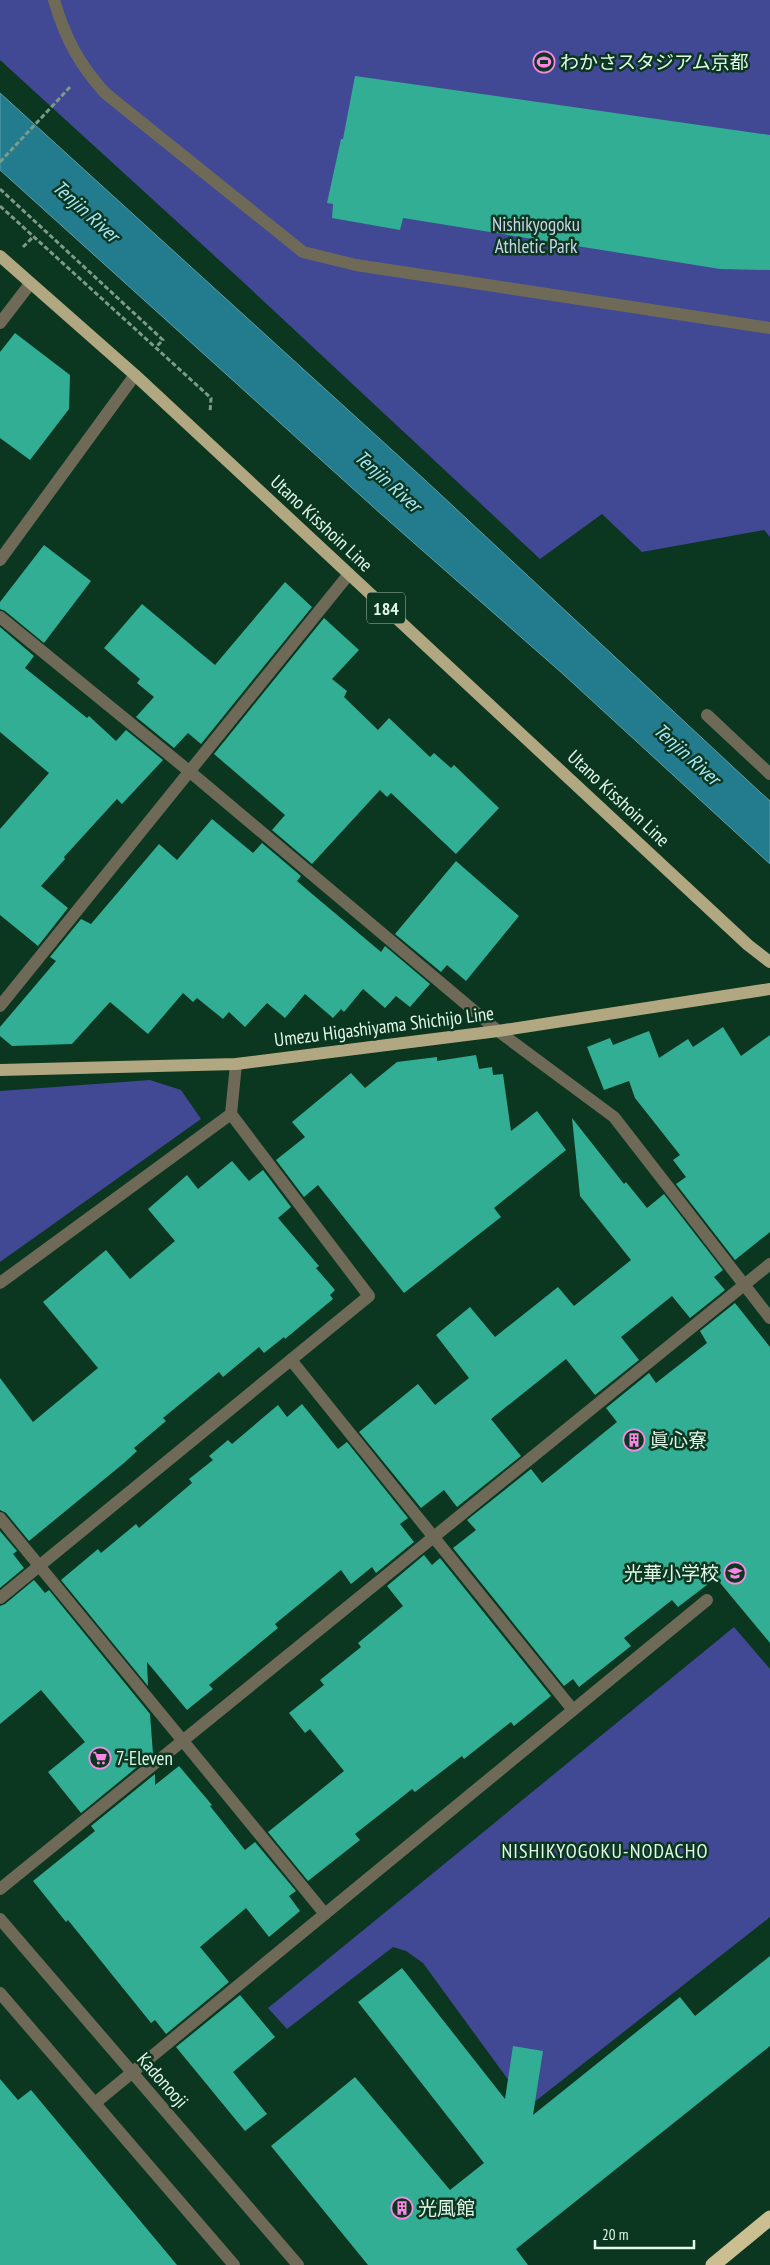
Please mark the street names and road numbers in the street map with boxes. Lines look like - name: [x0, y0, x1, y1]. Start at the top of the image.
- street label: Utano Kisshoin Line: [266, 470, 378, 577]
- road number: 184: [367, 592, 405, 624]
- street label: Utano Kisshoin Line: [563, 745, 675, 852]
- street label: Umezu Higashiyama Shichijo Line: [273, 1001, 495, 1051]
- street label: Kadonooji: [132, 2047, 194, 2113]

